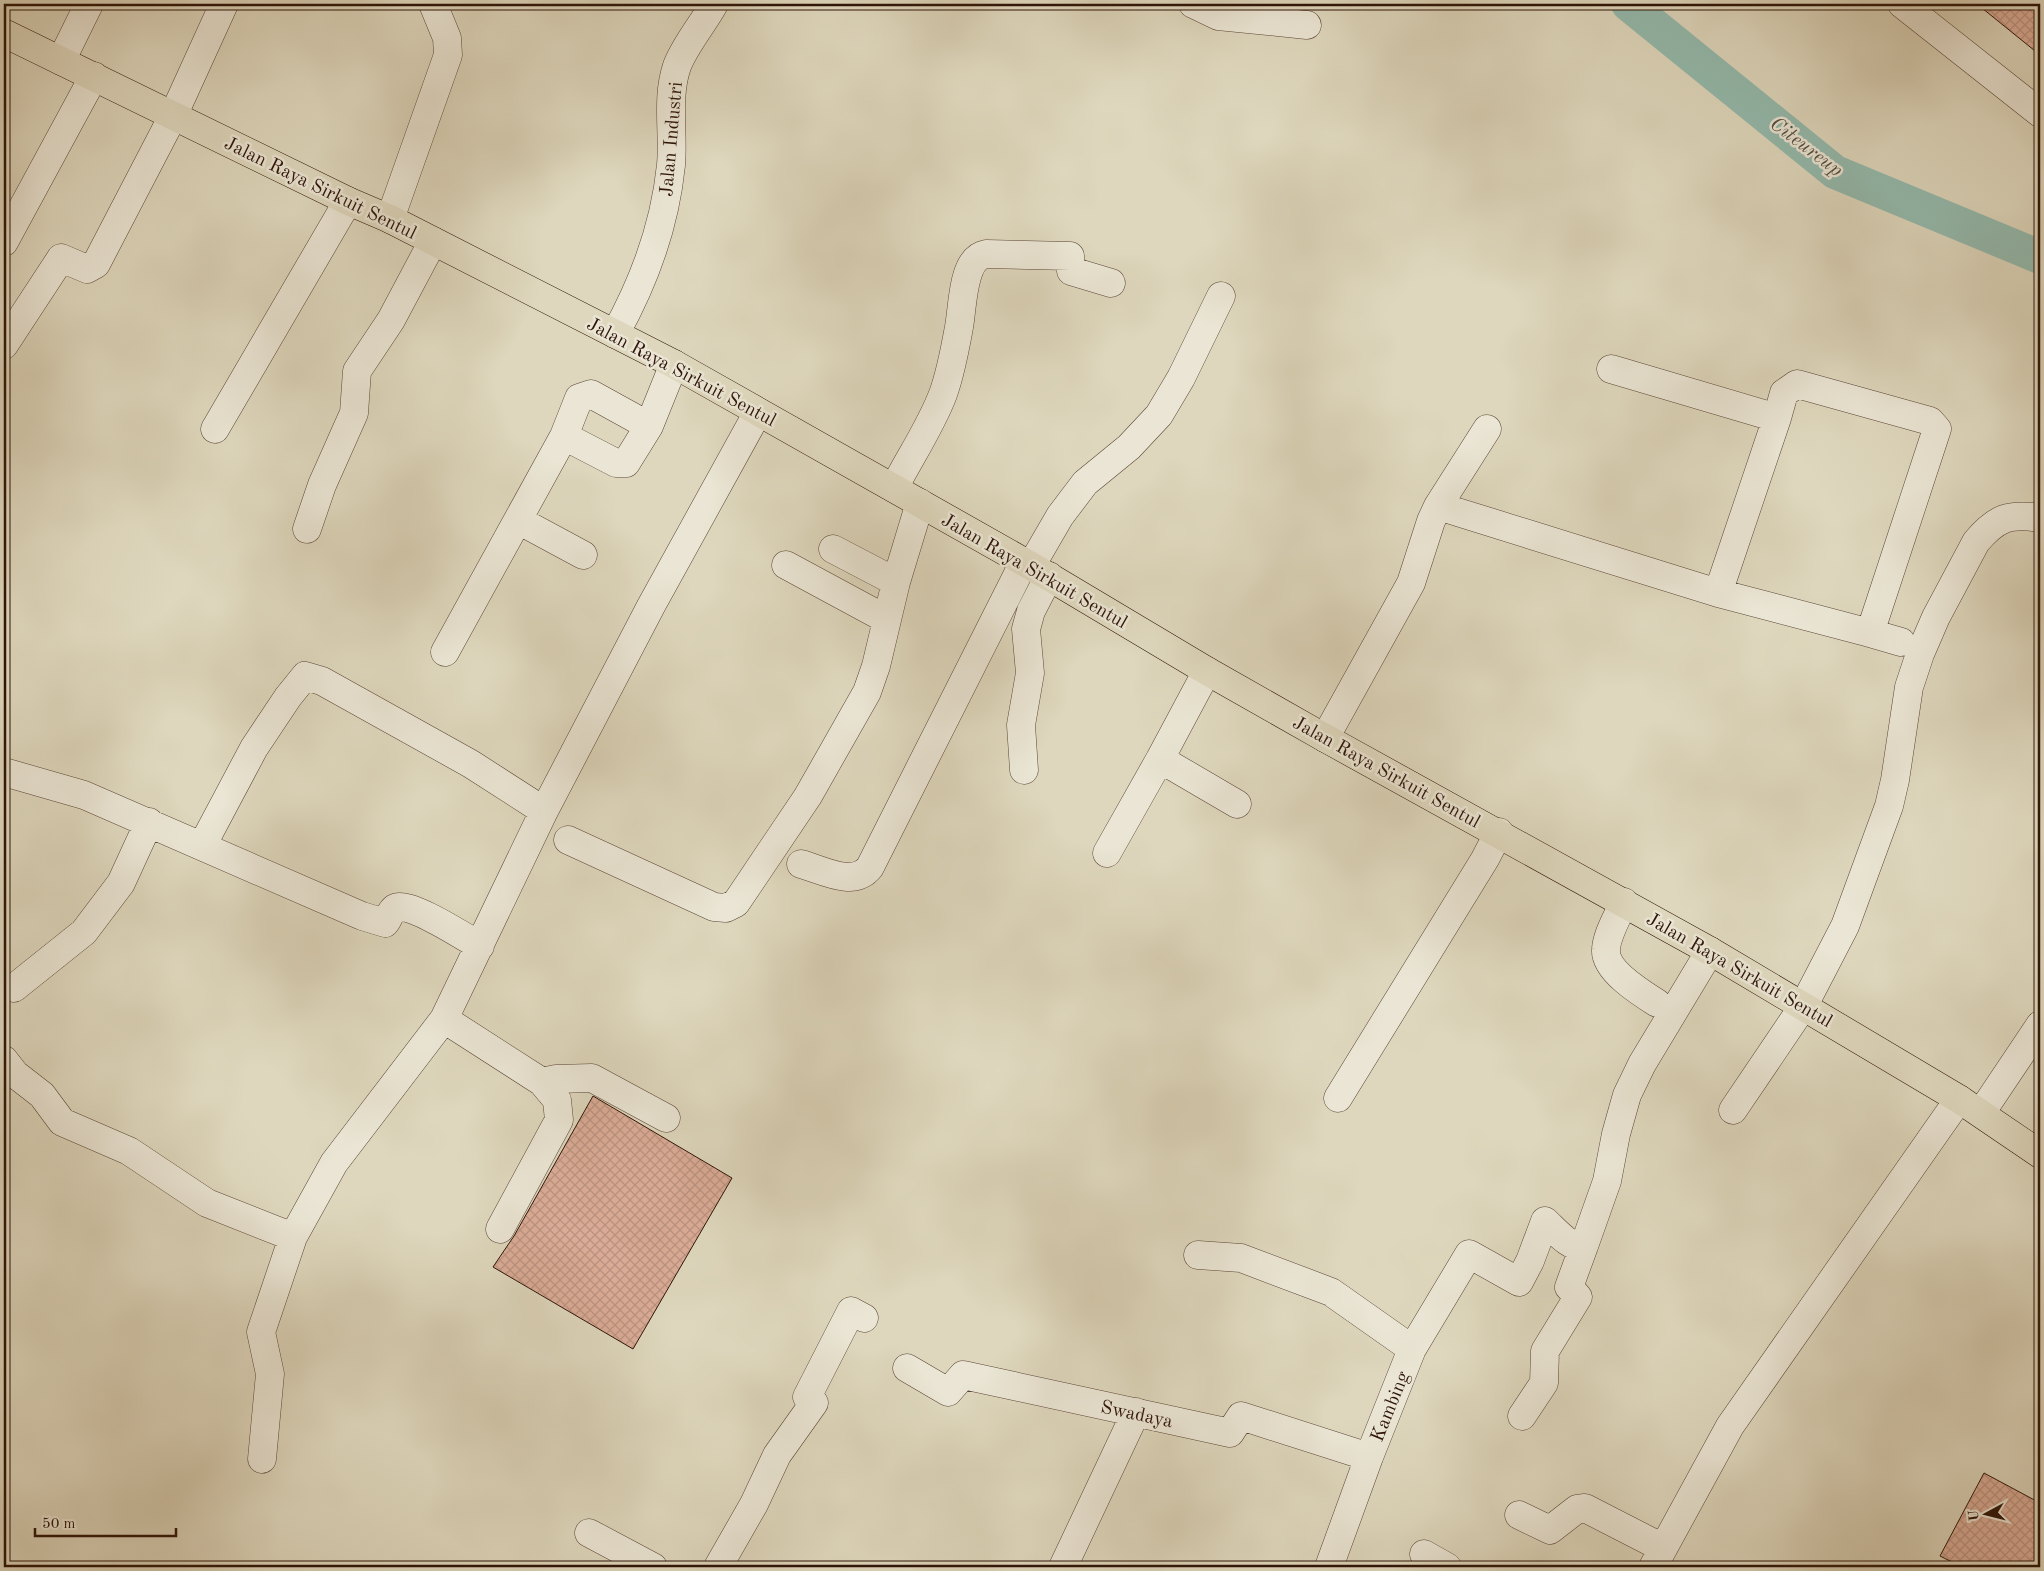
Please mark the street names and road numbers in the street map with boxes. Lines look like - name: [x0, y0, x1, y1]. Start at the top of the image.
- street label: Jalan Industri: [658, 81, 687, 198]
- street label: Jalan Raya Sirkuit Sentul: [221, 134, 419, 244]
- street label: Jalan Raya Sirkuit Sentul: [583, 315, 778, 431]
- street label: Jalan Raya Sirkuit Sentul: [938, 511, 1130, 633]
- street label: Jalan Raya Sirkuit Sentul: [1289, 714, 1483, 833]
- street label: Jalan Raya Sirkuit Sentul: [1643, 910, 1835, 1032]
- street label: Kambing: [1369, 1368, 1414, 1445]
- street label: Swadaya: [1099, 1399, 1175, 1432]

